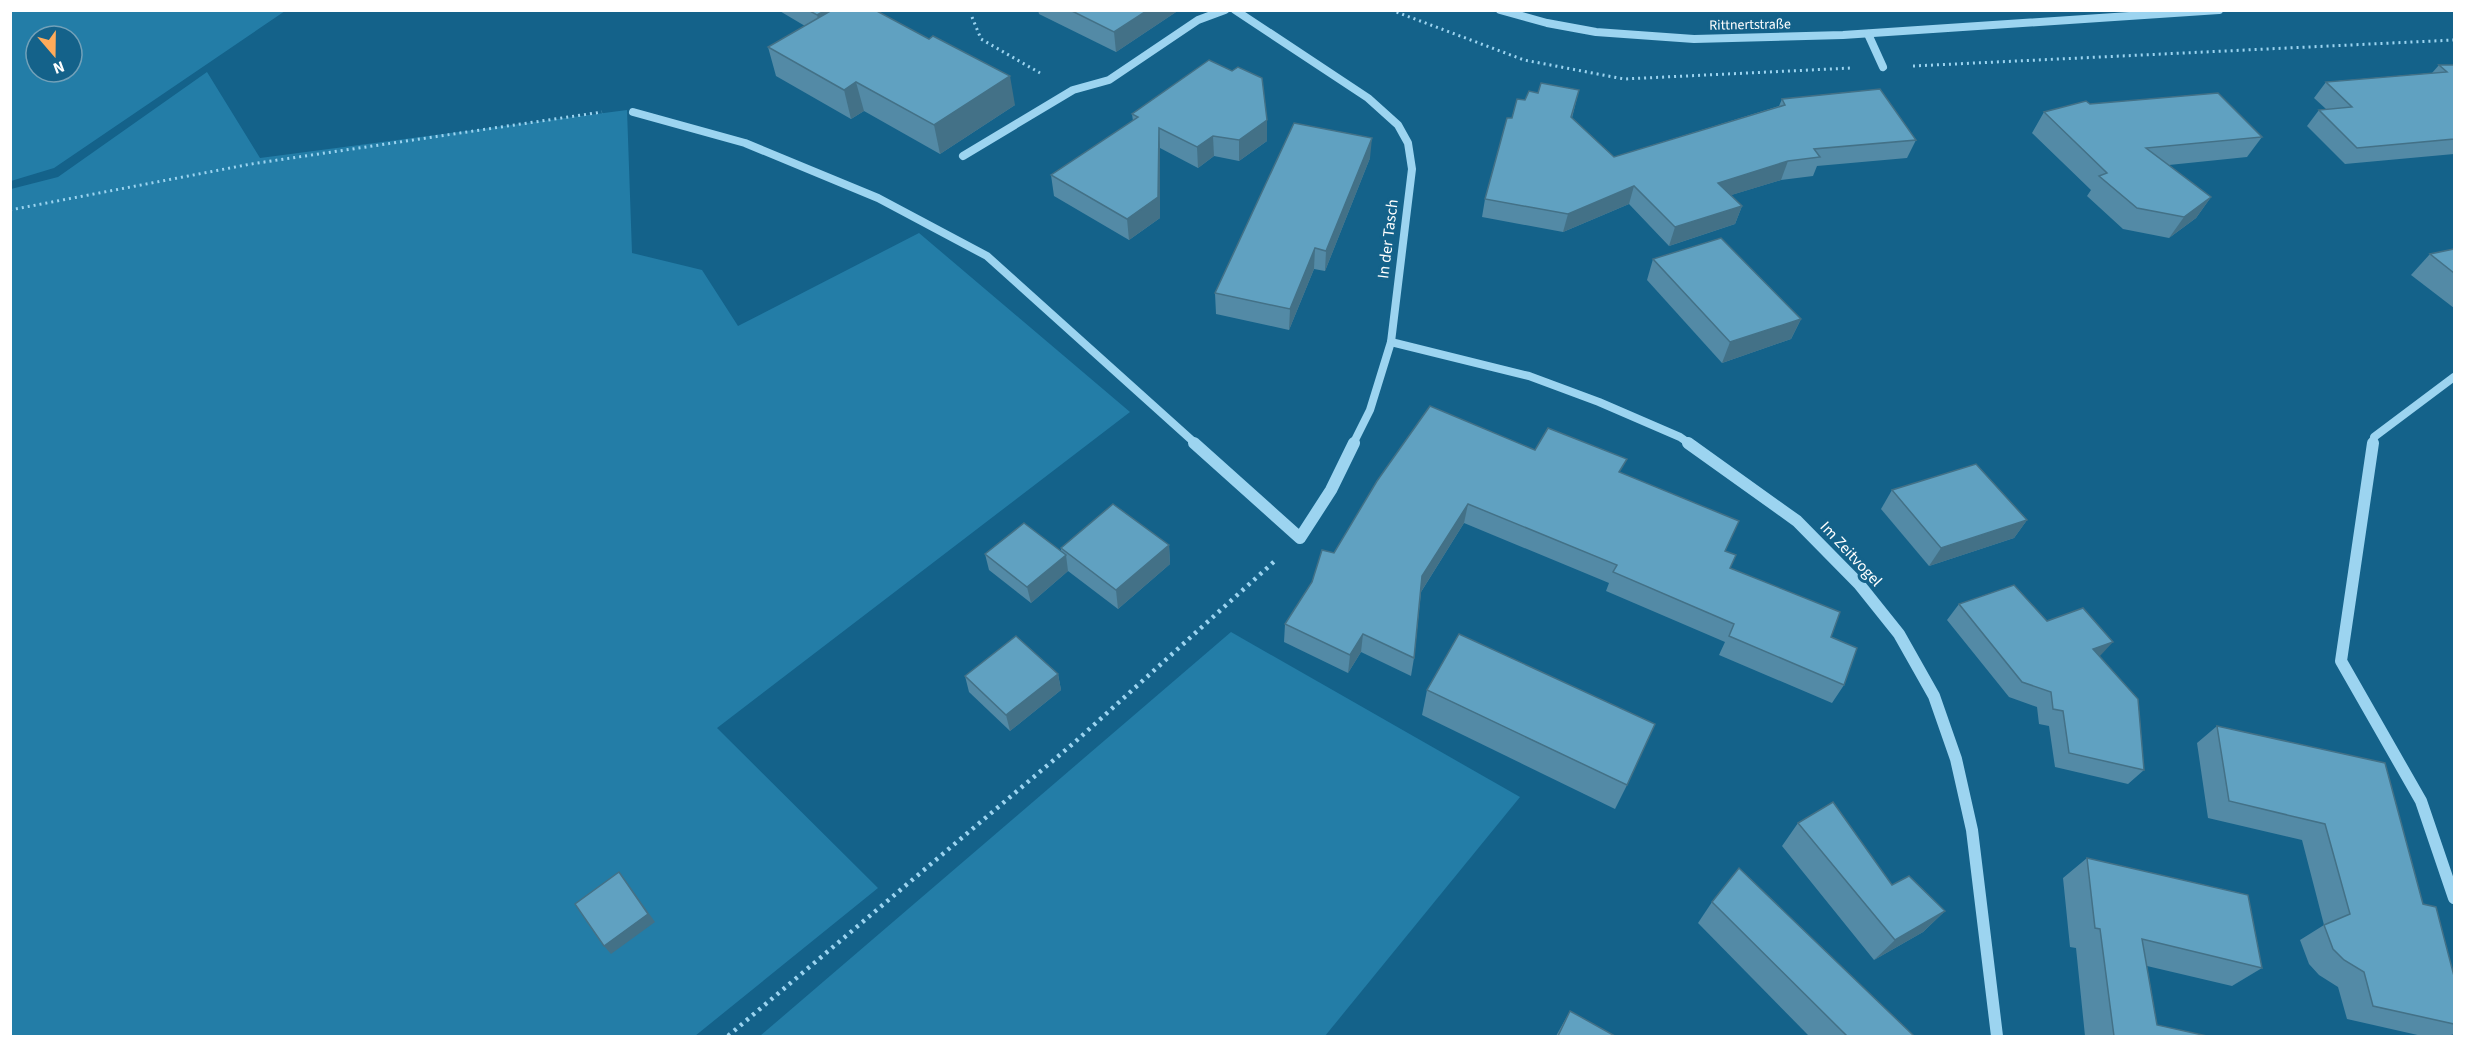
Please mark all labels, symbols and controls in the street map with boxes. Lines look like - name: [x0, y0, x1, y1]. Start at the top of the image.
- street label: Rittnertstraße: [1709, 14, 1791, 36]
- north arrow: [24, 24, 84, 84]
- text: N: [50, 55, 68, 79]
- street label: In der Tasch: [1372, 198, 1404, 280]
- street label: Im Zeitvogel: [1815, 516, 1887, 592]

